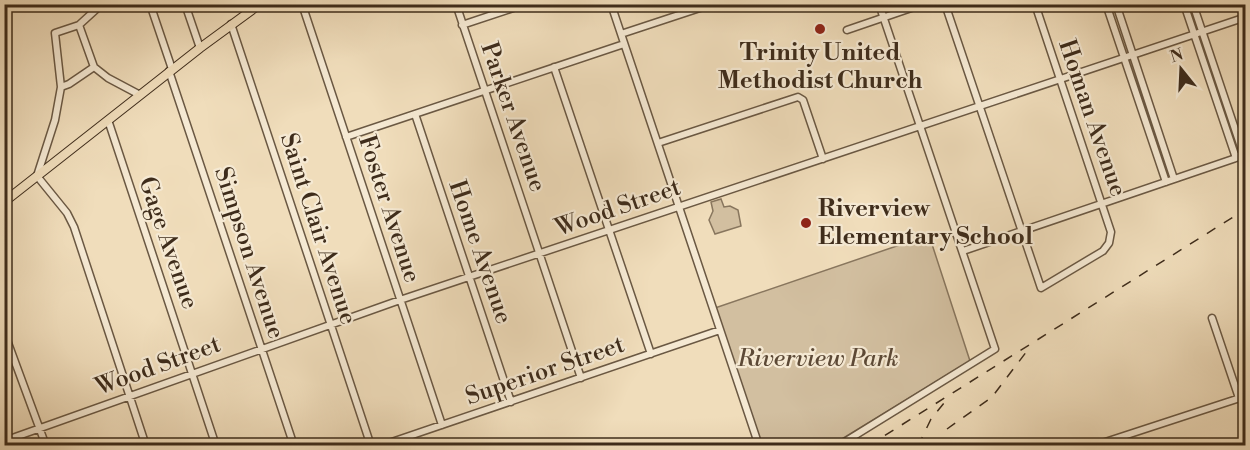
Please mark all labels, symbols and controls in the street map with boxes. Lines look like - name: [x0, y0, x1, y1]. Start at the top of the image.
- marker: Trinity United Methodist Church: [813, 22, 827, 36]
- street label: Homan Avenue: [1051, 35, 1133, 201]
- street label: Parker Avenue: [473, 38, 553, 196]
- place label: Trinity United Methodist Church: [718, 38, 923, 96]
- north arrow: [1151, 39, 1211, 99]
- text: N: [1168, 44, 1186, 67]
- street label: Saint Clair Avenue: [273, 129, 363, 329]
- street label: Foster Avenue: [351, 132, 427, 286]
- street label: Simpson Avenue: [207, 163, 291, 343]
- street label: Wood Street: [550, 172, 685, 244]
- street label: Gage Avenue: [131, 173, 205, 313]
- street label: Home Avenue: [441, 176, 519, 328]
- place label: Riverview Elementary School: [818, 194, 1033, 252]
- marker: Riverview Elementary School: [799, 216, 813, 230]
- street label: Wood Street: [90, 329, 225, 403]
- street label: Superior Street: [462, 330, 629, 412]
- park label: Riverview Park: [736, 344, 899, 374]

